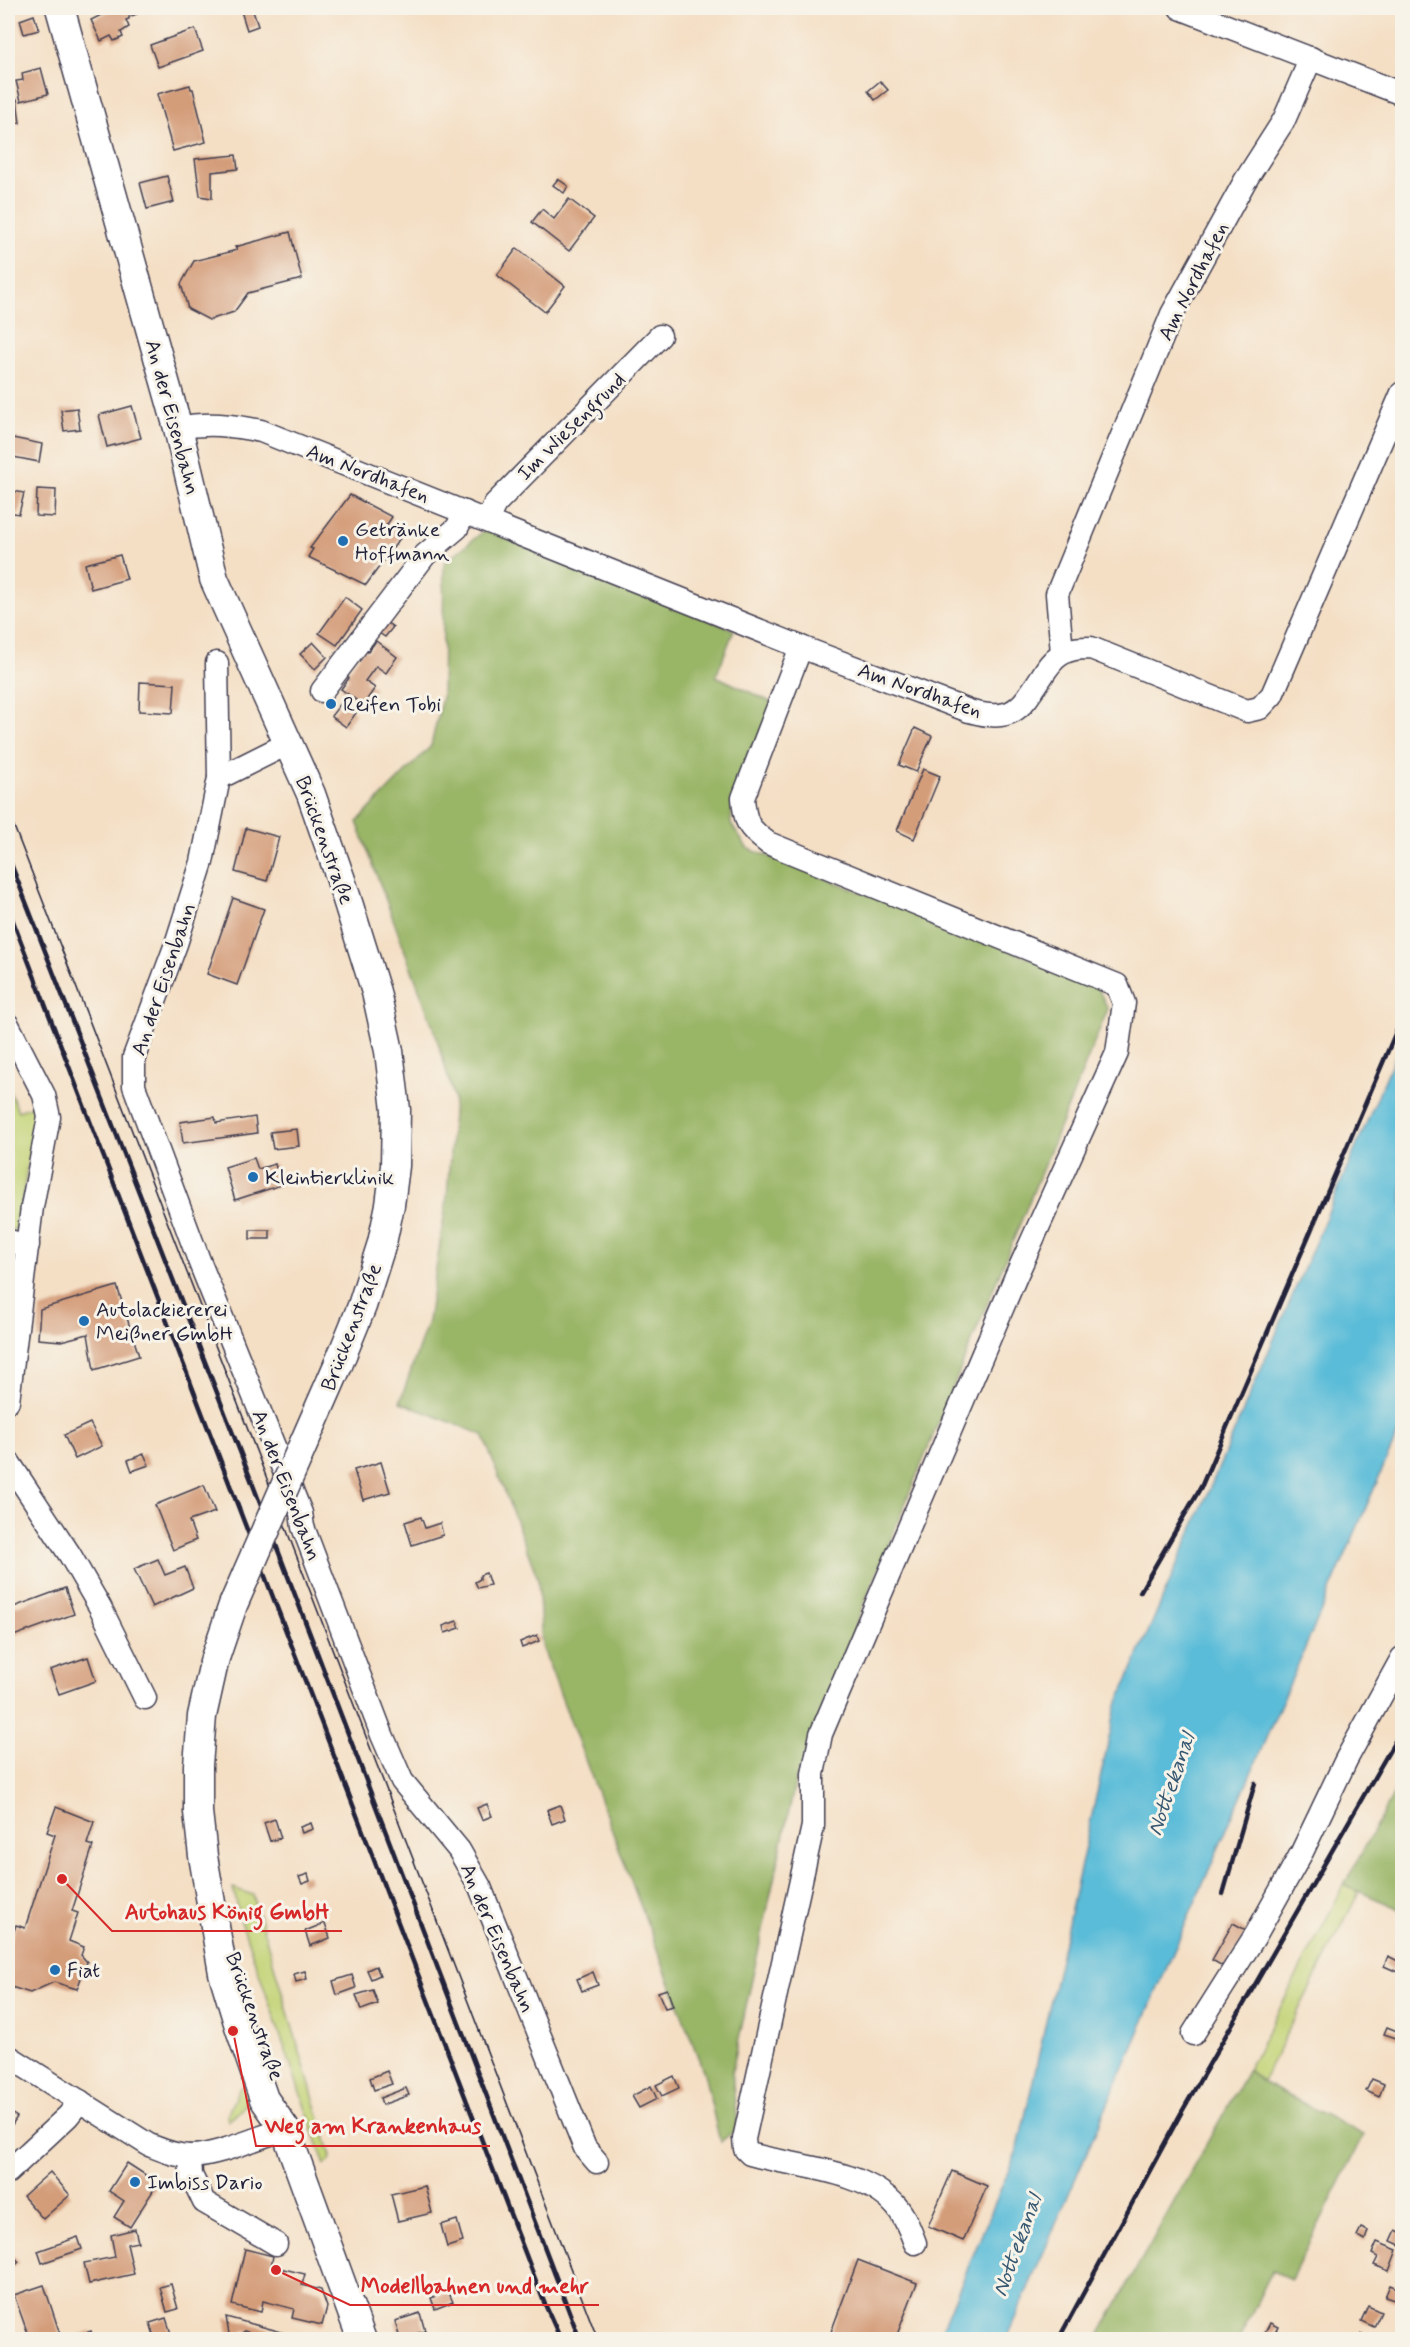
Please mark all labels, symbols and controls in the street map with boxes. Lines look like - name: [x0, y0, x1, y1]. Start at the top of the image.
- street label: Am Nordhafen: [1152, 217, 1236, 346]
- street label: An der Eisenbahn: [138, 337, 206, 498]
- street label: Im Wiesengrund: [511, 366, 634, 489]
- street label: Am Nordhafen: [302, 438, 433, 510]
- place label: Getränke Hoffmann: [355, 516, 450, 568]
- marker: Getränke Hoffmann: [336, 534, 350, 548]
- street label: Am Nordhafen: [854, 657, 986, 725]
- place label: Reifen Tobi: [343, 691, 441, 719]
- marker: Reifen Tobi: [324, 697, 338, 711]
- street label: Brückenstraße: [288, 772, 360, 908]
- street label: An der Eisenbahn: [125, 899, 203, 1059]
- place label: Kleintierklinik: [265, 1164, 394, 1192]
- marker: Kleintierklinik: [246, 1170, 260, 1184]
- street label: Brückenstraße: [315, 1259, 389, 1395]
- place label: Autolackiererei Meißner GmbH: [96, 1296, 233, 1348]
- marker: Autolackiererei Meißner GmbH: [77, 1314, 91, 1328]
- street label: An der Eisenbahn: [244, 1406, 328, 1565]
- water label: Nottekanal: [1141, 1727, 1203, 1839]
- street label: An der Eisenbahn: [453, 1860, 541, 2017]
- callout: Autohaus König GmbH: [112, 1891, 342, 1931]
- text: Autohaus König GmbH: [125, 1899, 330, 1931]
- street label: Brückenstraße: [218, 1948, 290, 2084]
- place label: Fiat: [67, 1957, 100, 1985]
- marker: Fiat: [48, 1963, 62, 1977]
- callout: Weg am Krankenhaus: [256, 2106, 490, 2146]
- text: Weg am Krankenhaus: [264, 2113, 482, 2145]
- place label: Imbiss Dario: [147, 2169, 263, 2197]
- marker: Imbiss Dario: [128, 2175, 142, 2189]
- water label: Nottekanal: [987, 2188, 1050, 2300]
- callout: Modellbahnen und mehr: [350, 2265, 599, 2305]
- text: Modellbahnen und mehr: [361, 2273, 590, 2301]

